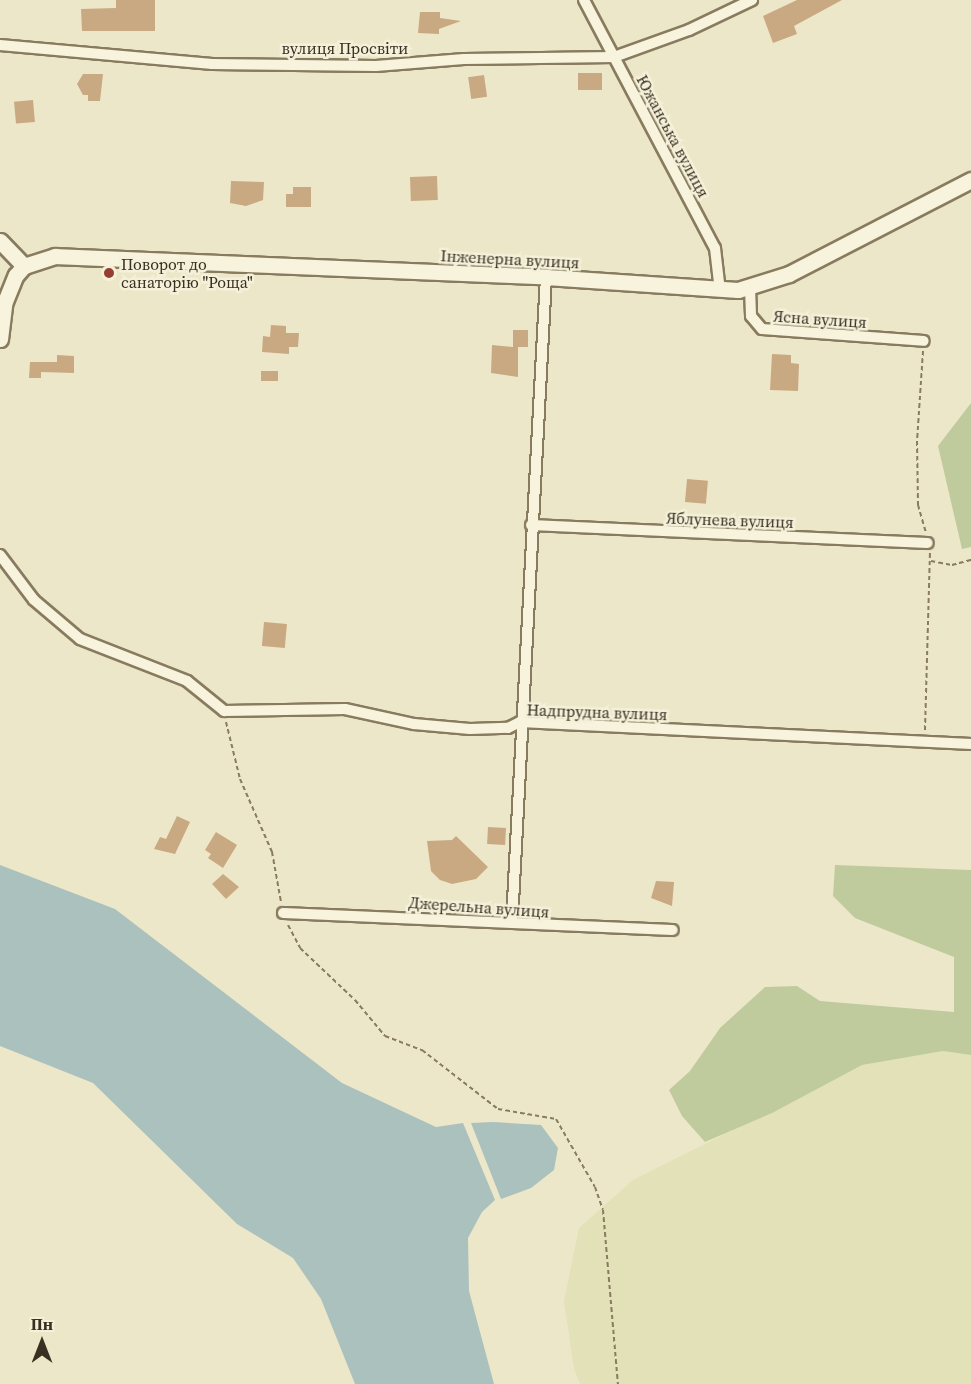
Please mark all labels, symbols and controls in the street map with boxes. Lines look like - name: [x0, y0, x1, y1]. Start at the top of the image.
- street label: вулиця Просвіти: [282, 38, 408, 58]
- street label: Южанська вулиця: [633, 71, 713, 201]
- street label: Інженерна вулиця: [440, 246, 580, 272]
- place label: Поворот до санаторію "Роща": [121, 254, 253, 292]
- marker: Поворот до санаторію "Роща": [102, 266, 116, 280]
- street label: Ясна вулиця: [773, 306, 867, 332]
- street label: Яблунева вулиця: [666, 508, 794, 532]
- street label: Надпрудна вулиця: [526, 700, 668, 724]
- street label: Джерельна вулиця: [408, 893, 550, 921]
- north arrow: [12, 1312, 72, 1372]
- text: Пн: [31, 1313, 53, 1335]

